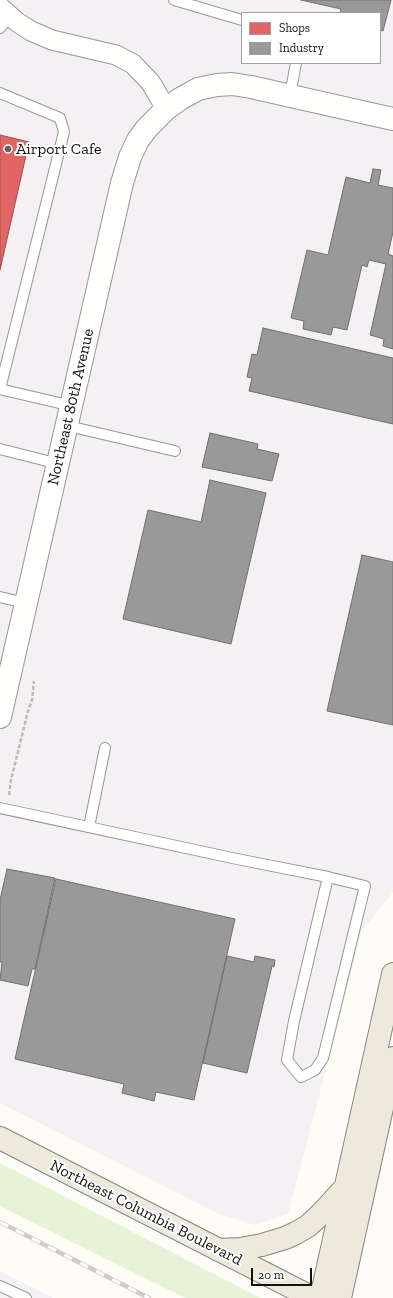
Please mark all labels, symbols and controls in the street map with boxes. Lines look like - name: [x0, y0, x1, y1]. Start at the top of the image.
- legend: [241, 12, 381, 64]
- text: Shops: [279, 21, 310, 35]
- text: Industry: [279, 41, 324, 55]
- place label: Airport Cafe: [16, 139, 101, 159]
- marker: Airport Cafe: [3, 144, 13, 154]
- street label: Northeast 80th Avenue: [44, 327, 98, 487]
- street label: Northeast Columbia Boulevard: [47, 1156, 245, 1270]
- scale bar: [253, 1260, 314, 1286]
- text: 20 m: [258, 1268, 284, 1282]

